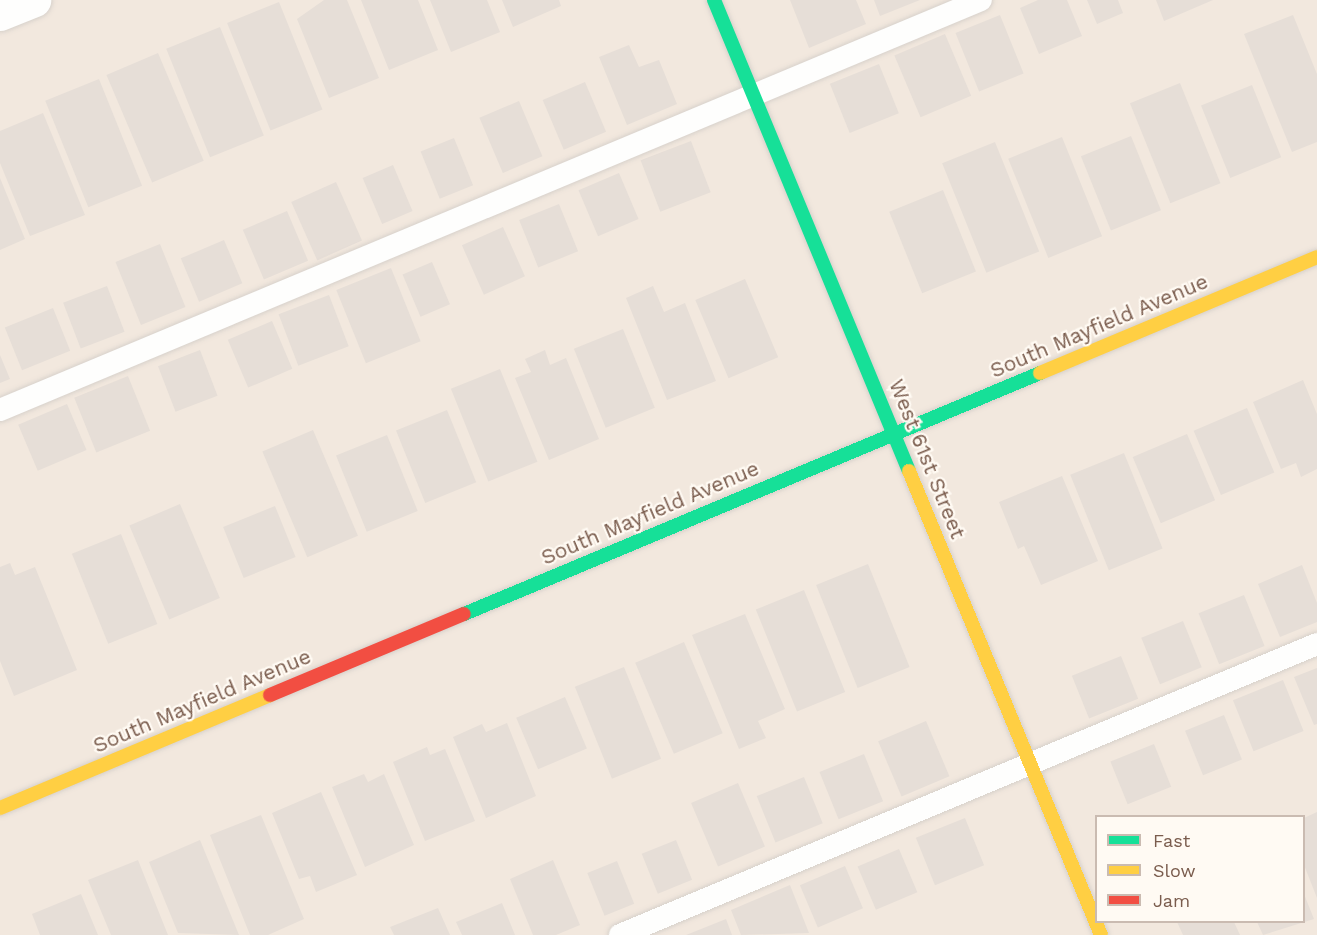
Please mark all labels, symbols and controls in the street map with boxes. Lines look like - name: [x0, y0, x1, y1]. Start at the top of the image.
- street label: South Mayfield Avenue: [986, 269, 1212, 383]
- street label: West 61st Street: [884, 376, 970, 542]
- street label: South Mayfield Avenue: [537, 456, 763, 570]
- street label: South Mayfield Avenue: [89, 644, 315, 758]
- legend: [1095, 815, 1305, 923]
- text: Fast: [1153, 830, 1190, 851]
- text: Slow: [1153, 860, 1196, 881]
- text: Jam: [1153, 890, 1190, 911]

